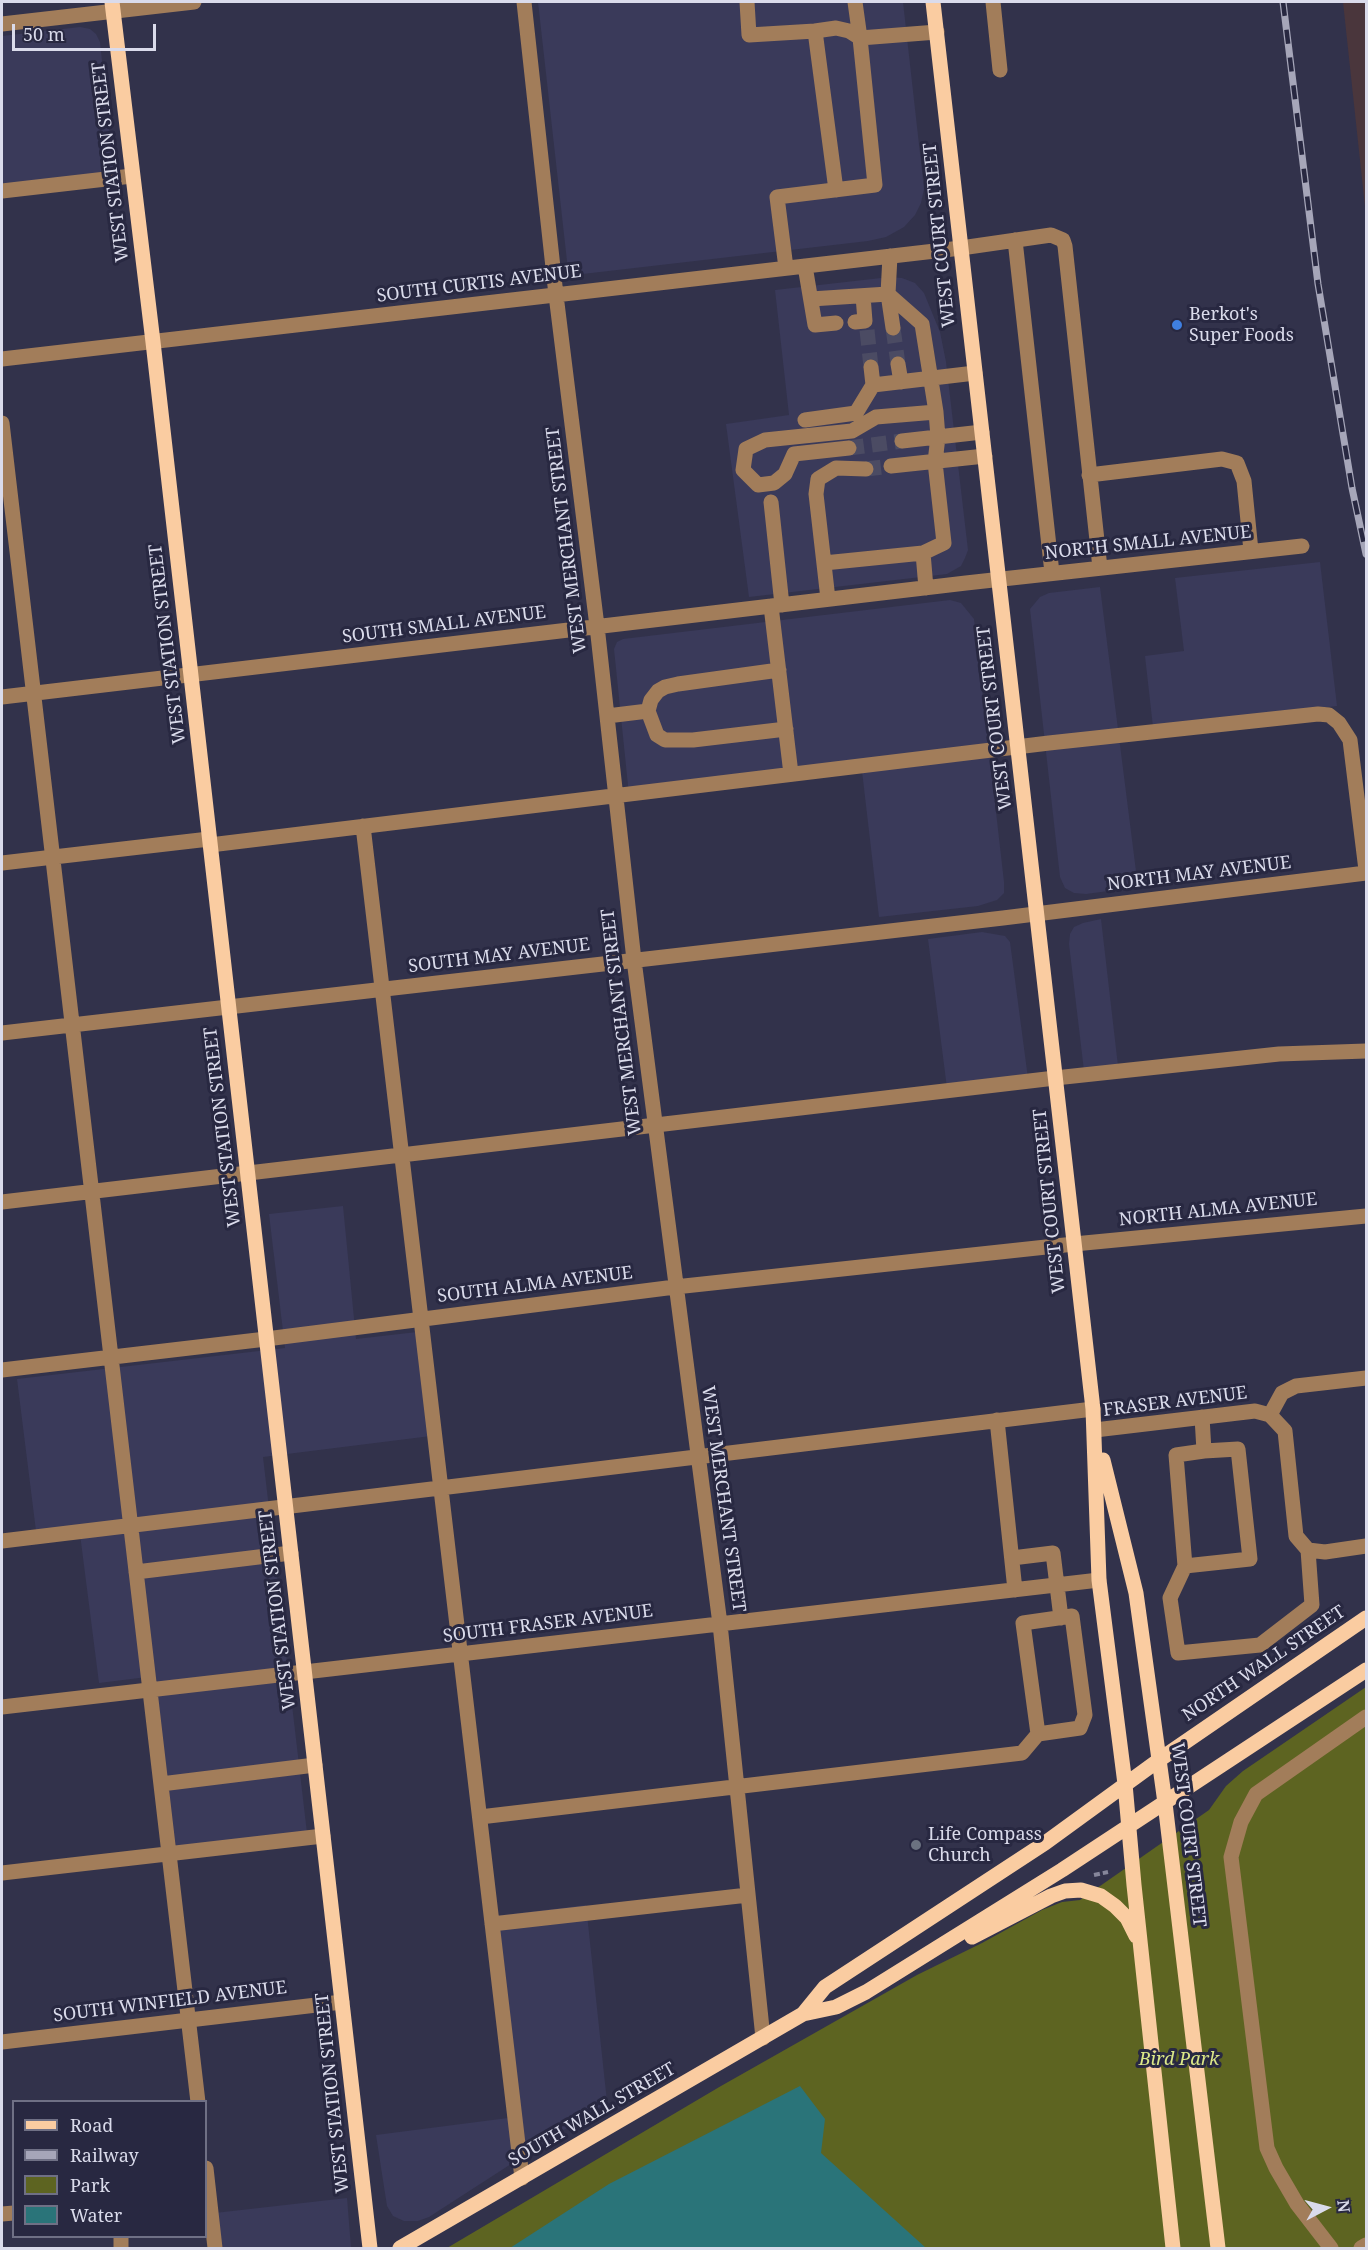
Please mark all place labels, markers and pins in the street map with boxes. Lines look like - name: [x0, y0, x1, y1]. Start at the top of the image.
- place label: Berkot's Super Foods: [1189, 304, 1294, 346]
- marker: Berkot's Super Foods: [1170, 318, 1184, 332]
- place label: Life Compass Church: [928, 1824, 1042, 1866]
- marker: Life Compass Church: [909, 1838, 923, 1852]

